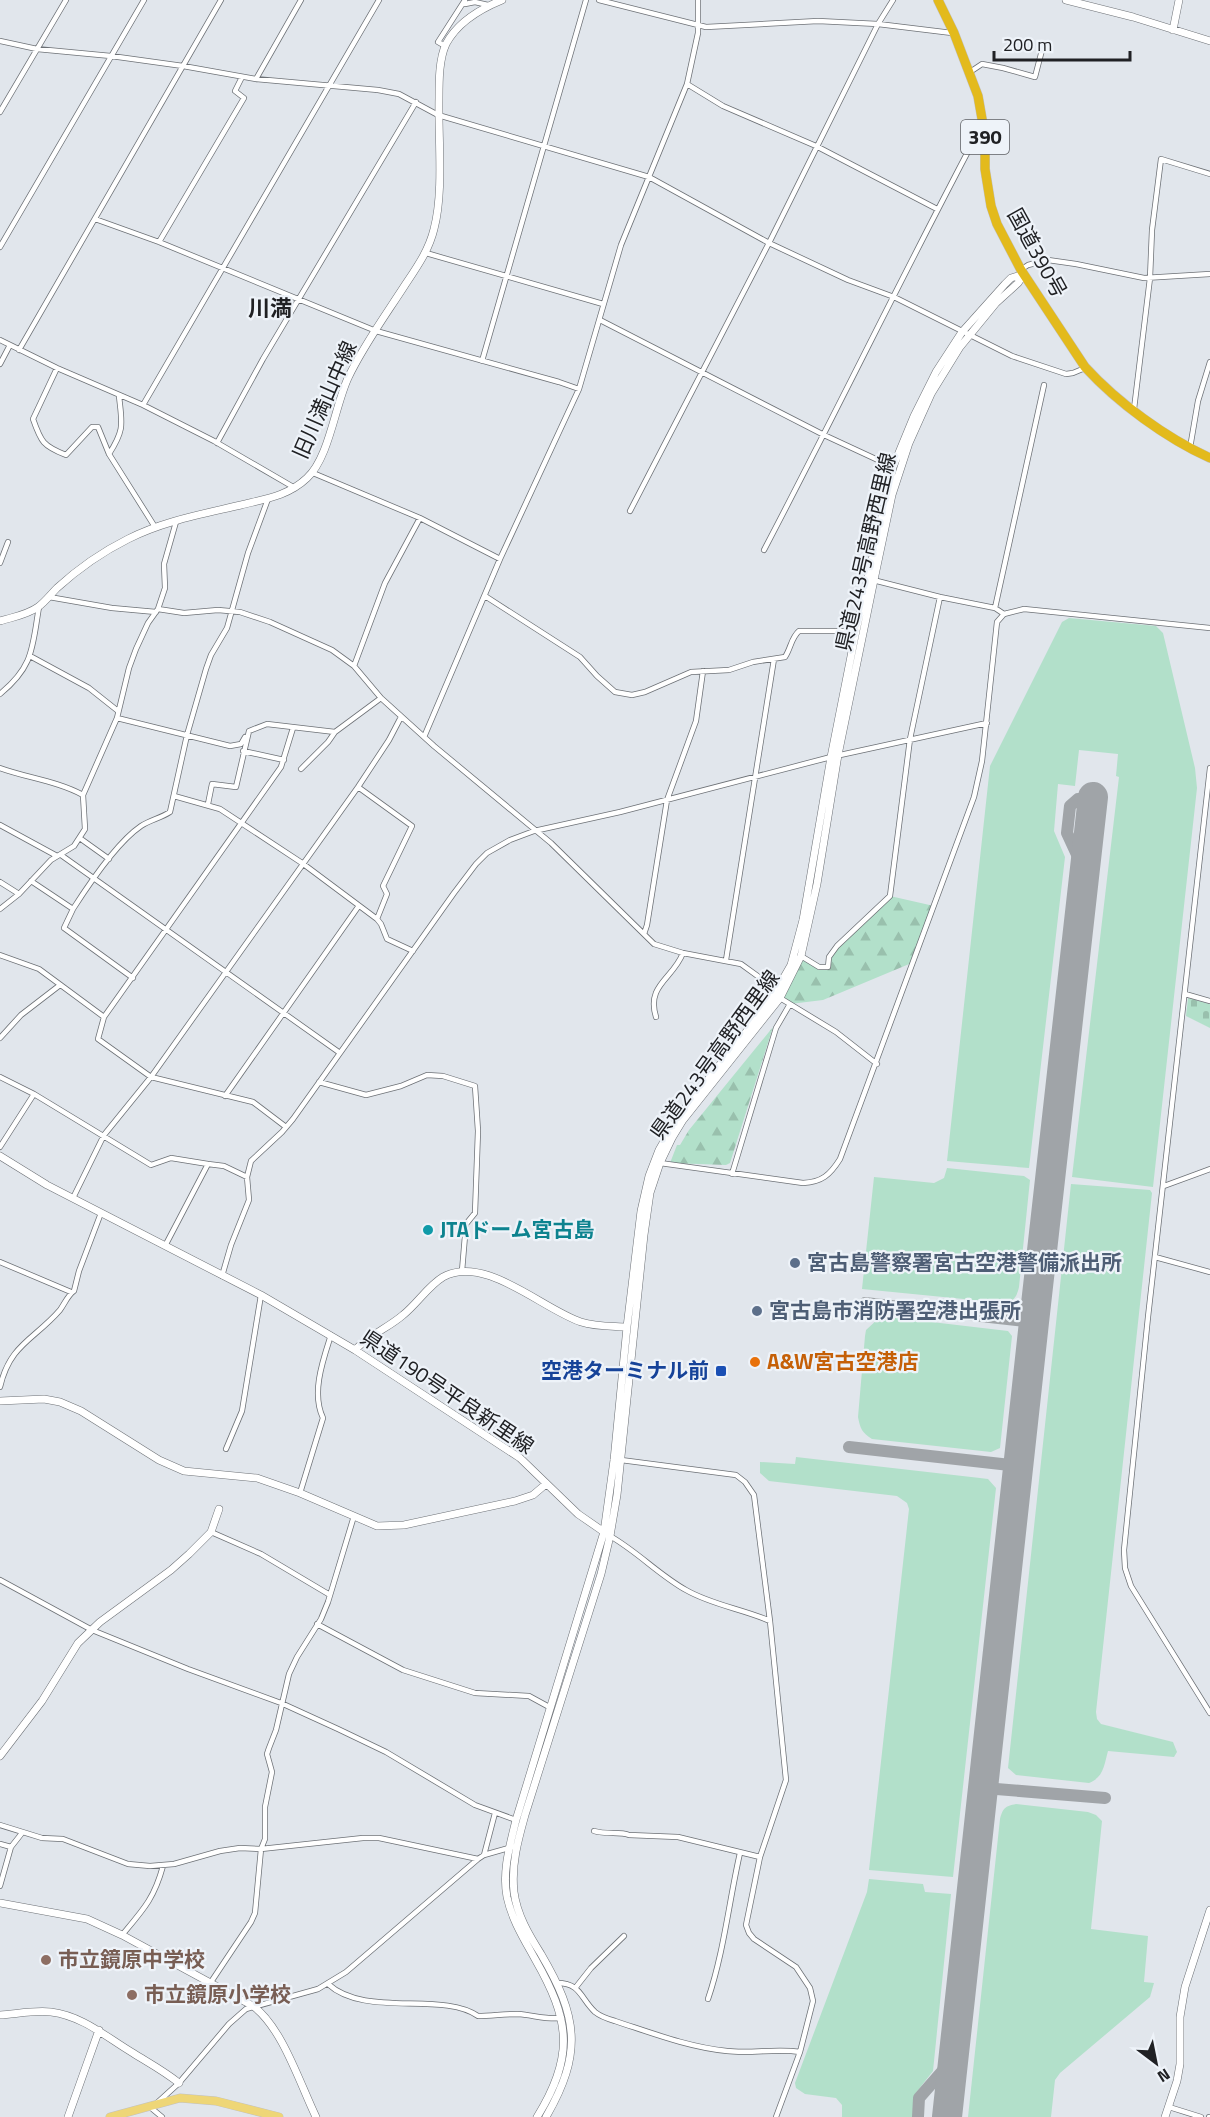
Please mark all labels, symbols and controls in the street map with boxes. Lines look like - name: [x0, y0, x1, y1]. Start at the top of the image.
- scale bar: [994, 24, 1130, 62]
- text: 200 m: [1003, 31, 1052, 58]
- road number: 390: [961, 120, 1009, 154]
- street label: 国道390号: [1000, 202, 1076, 303]
- district label: 川満: [248, 291, 292, 325]
- street label: 旧川満山中線: [284, 336, 364, 464]
- street label: 県道243号高野西里線: [827, 449, 903, 654]
- street label: 県道243号高野西里線: [642, 963, 787, 1146]
- place label: JTAドーム宮古島: [440, 1213, 595, 1245]
- marker: JTAドーム宮古島: [421, 1223, 435, 1237]
- place label: 宮古島警察署宮古空港警備派出所: [807, 1246, 1122, 1278]
- marker: 宮古島警察署宮古空港警備派出所: [788, 1256, 802, 1270]
- place label: 宮古島市消防署空港出張所: [769, 1294, 1021, 1326]
- marker: 宮古島市消防署空港出張所: [750, 1304, 764, 1318]
- street label: 県道190号平良新里線: [354, 1321, 541, 1461]
- place label: A&W宮古空港店: [767, 1345, 919, 1377]
- place label: 空港ターミナル前: [541, 1354, 709, 1386]
- marker: A&W宮古空港店: [748, 1355, 762, 1369]
- marker: 空港ターミナル前: [714, 1364, 728, 1378]
- place label: 市立鏡原中学校: [58, 1943, 205, 1975]
- marker: 市立鏡原中学校: [39, 1953, 53, 1967]
- place label: 市立鏡原小学校: [144, 1978, 291, 2010]
- marker: 市立鏡原小学校: [125, 1988, 139, 2002]
- north arrow: [1126, 2033, 1186, 2093]
- text: N: [1153, 2063, 1175, 2089]

